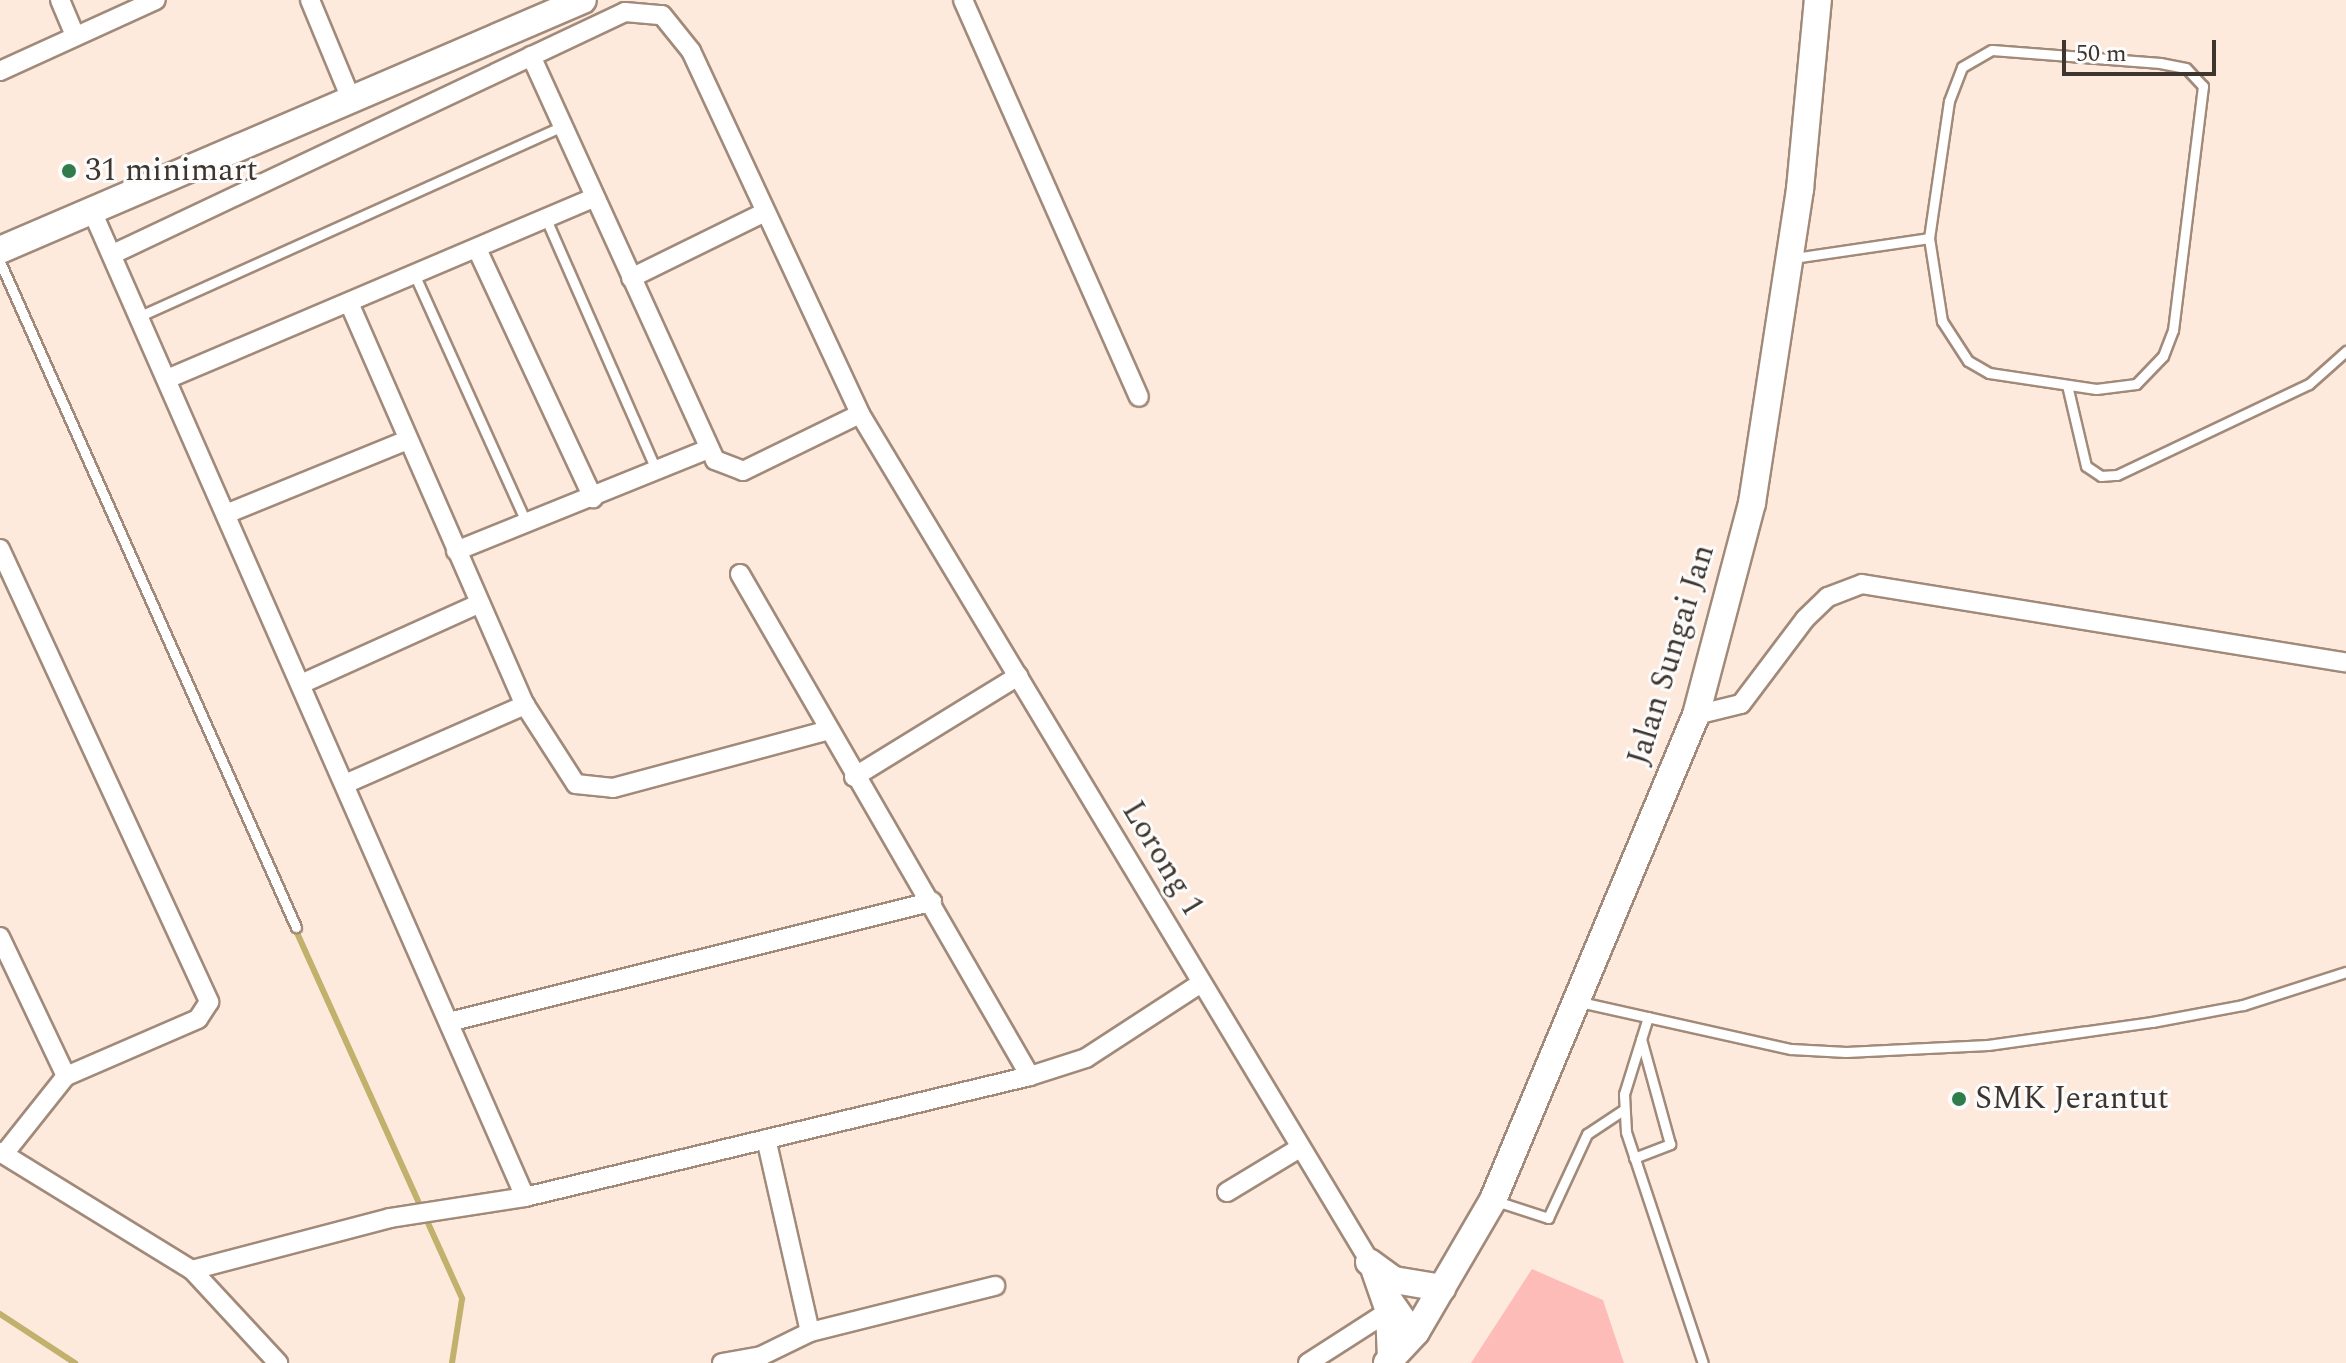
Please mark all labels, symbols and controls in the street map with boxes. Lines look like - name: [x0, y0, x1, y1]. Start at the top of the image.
- scale bar: [2066, 24, 2220, 74]
- text: 50 m: [2076, 36, 2127, 72]
- place label: 31 minimart: [85, 152, 258, 190]
- marker: 31 minimart: [60, 162, 78, 180]
- street label: Jalan Sungai Jan: [1620, 540, 1724, 770]
- street label: Lorong 1: [1113, 794, 1211, 924]
- place label: SMK Jerantut: [1975, 1080, 2169, 1118]
- marker: SMK Jerantut: [1950, 1090, 1968, 1108]

